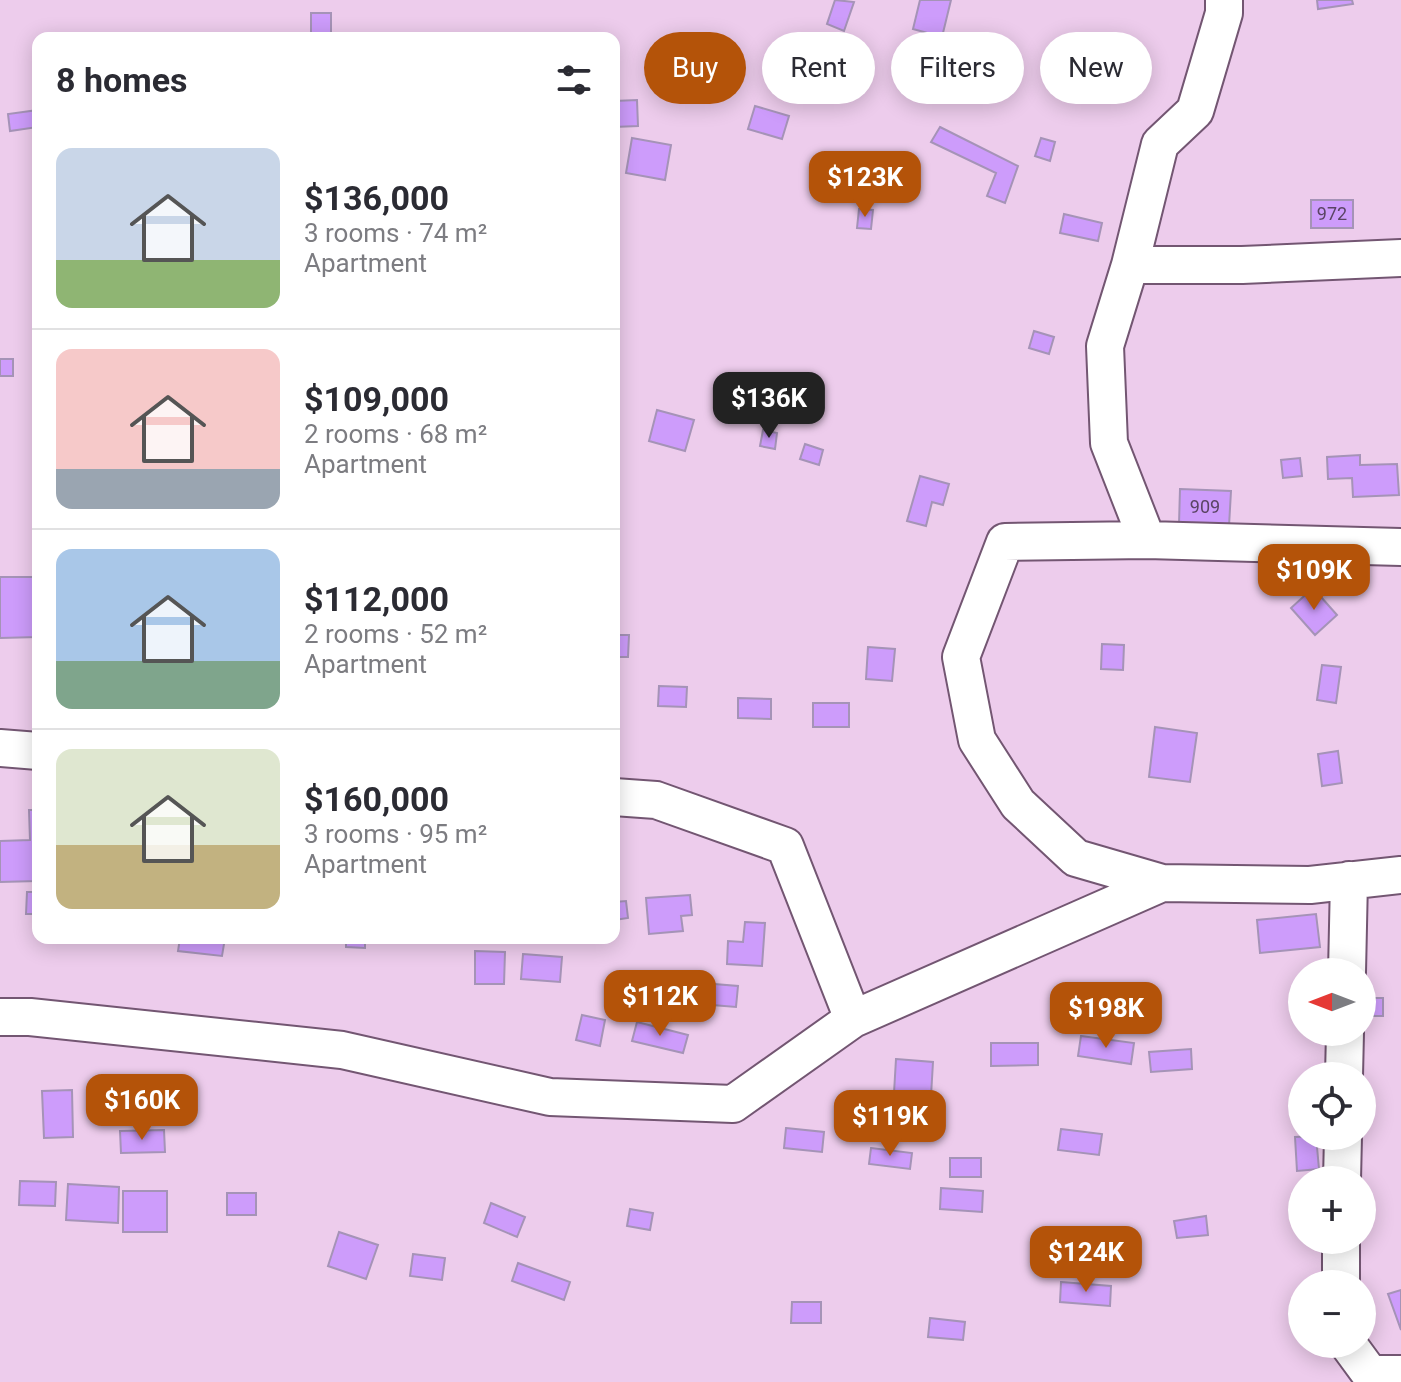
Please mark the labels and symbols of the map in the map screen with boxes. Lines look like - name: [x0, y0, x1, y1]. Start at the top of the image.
- pin: $123K: [809, 151, 921, 219]
- house number: 972: [1317, 203, 1347, 224]
- pin: $136K: [713, 372, 825, 440]
- house number: 909: [1190, 496, 1220, 517]
- pin: $109K: [1258, 544, 1370, 612]
- north arrow: [1288, 958, 1376, 1046]
- pin: $112K: [604, 970, 716, 1038]
- pin: $198K: [1050, 982, 1162, 1050]
- pin: $160K: [86, 1074, 198, 1142]
- pin: $119K: [834, 1090, 946, 1158]
- pin: $124K: [1030, 1226, 1142, 1294]

